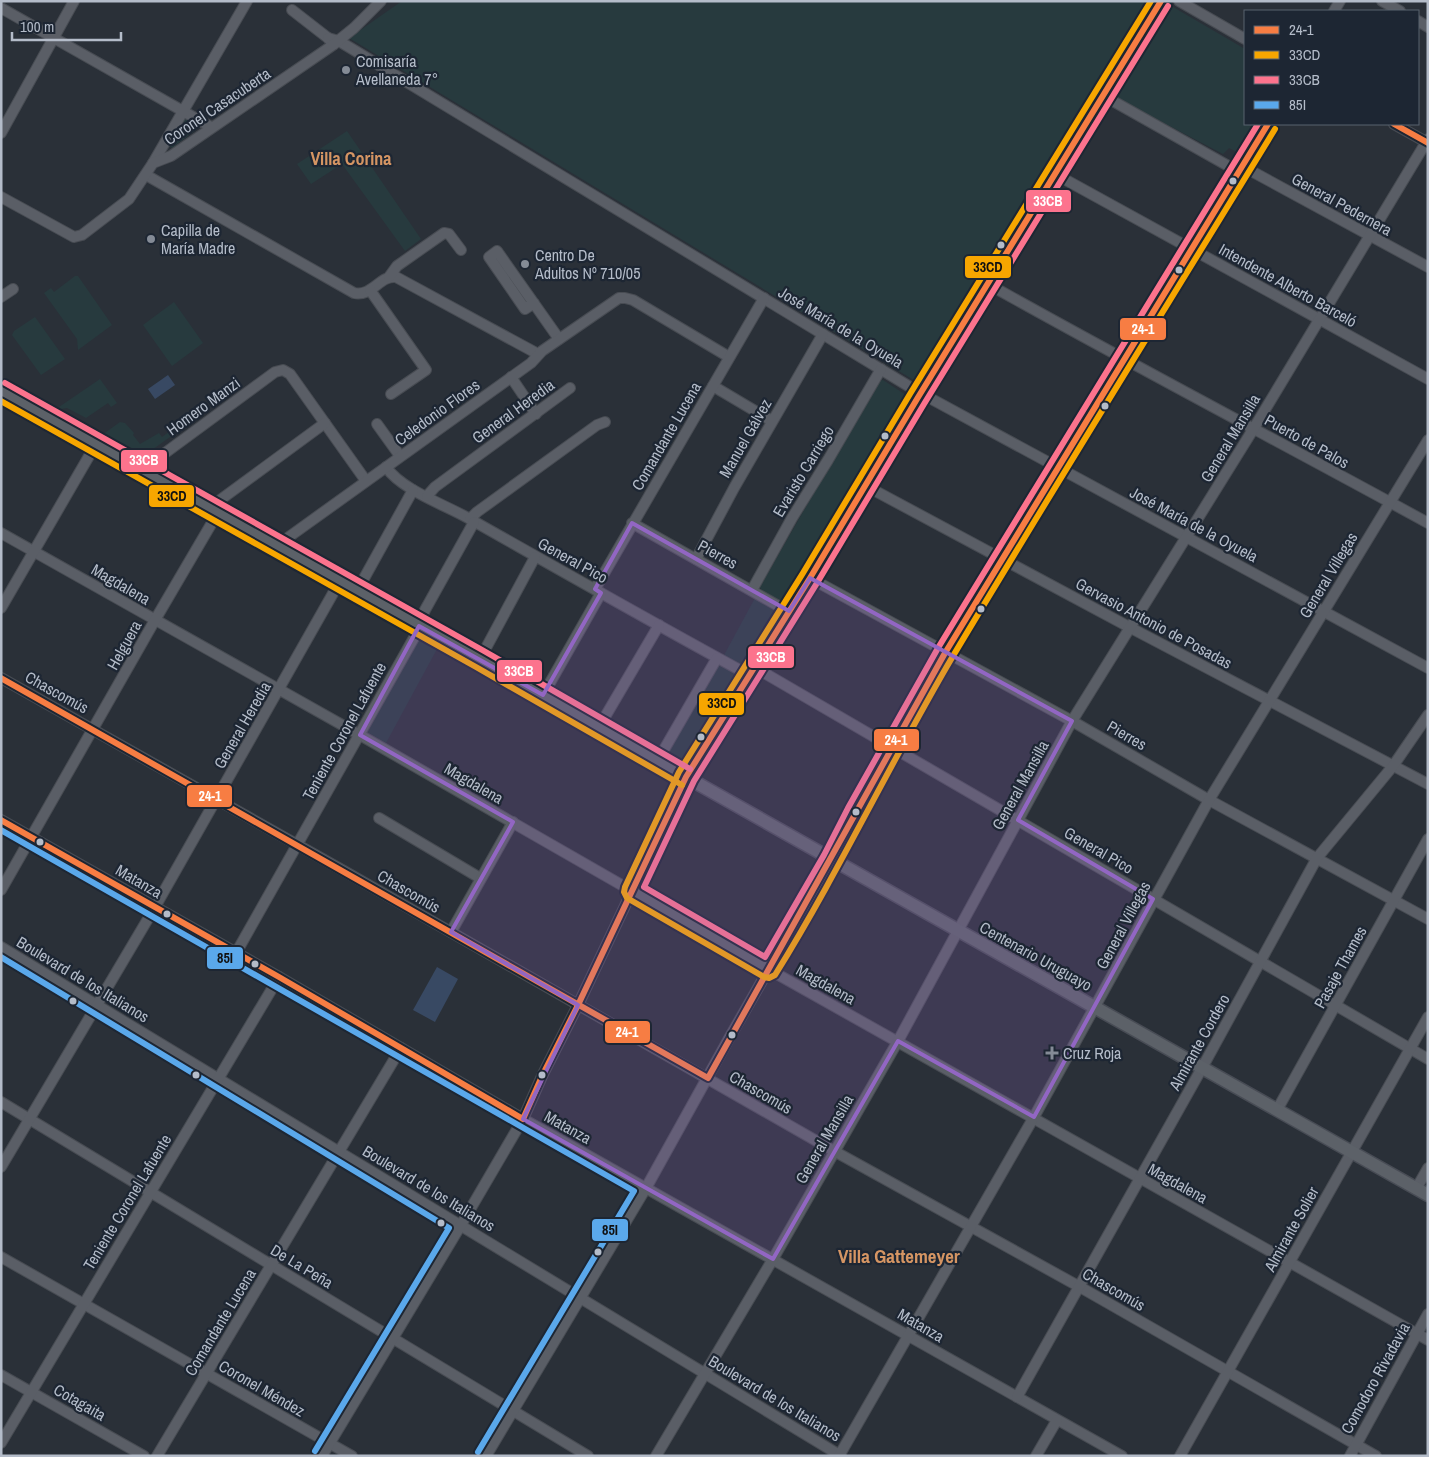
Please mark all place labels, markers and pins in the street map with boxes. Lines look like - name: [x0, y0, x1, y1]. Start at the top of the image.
- place label: Comisaría Avellaneda 7°: [355, 50, 438, 90]
- marker: Comisaría Avellaneda 7°: [340, 64, 352, 76]
- unlabelled marker: [1228, 176, 1238, 186]
- place label: Capilla de María Madre: [161, 219, 235, 259]
- marker: Capilla de María Madre: [145, 233, 157, 245]
- unlabelled marker: [996, 240, 1006, 250]
- place label: Centro De Adultos Nº 710/05: [534, 244, 640, 284]
- marker: Centro De Adultos Nº 710/05: [519, 258, 531, 270]
- unlabelled marker: [1174, 265, 1184, 275]
- unlabelled marker: [1100, 401, 1110, 411]
- unlabelled marker: [880, 431, 890, 441]
- unlabelled marker: [976, 604, 986, 614]
- unlabelled marker: [696, 732, 706, 742]
- unlabelled marker: [851, 807, 861, 817]
- unlabelled marker: [35, 837, 45, 847]
- unlabelled marker: [162, 909, 172, 919]
- unlabelled marker: [250, 959, 260, 969]
- unlabelled marker: [68, 996, 78, 1006]
- unlabelled marker: [727, 1030, 737, 1040]
- place label: Cruz Roja: [1063, 1042, 1122, 1064]
- marker: Cruz Roja: [1045, 1046, 1059, 1060]
- unlabelled marker: [191, 1070, 201, 1080]
- unlabelled marker: [537, 1070, 547, 1080]
- unlabelled marker: [436, 1218, 446, 1228]
- unlabelled marker: [593, 1247, 603, 1257]

